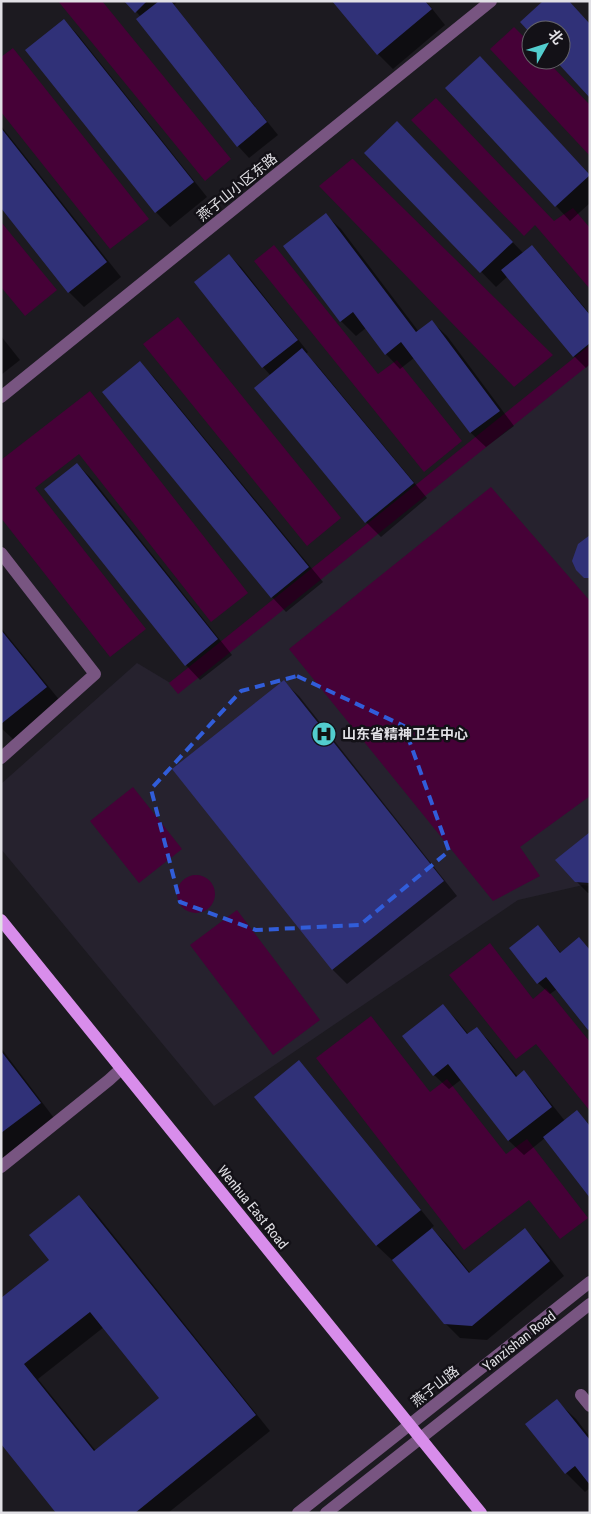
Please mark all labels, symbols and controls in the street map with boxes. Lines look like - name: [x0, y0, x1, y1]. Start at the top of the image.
- north arrow: [521, 20, 571, 70]
- text: 北: [545, 26, 567, 47]
- street label: 燕子山小区东路: [194, 150, 280, 224]
- hospital icon: 山东省精神卫生中心: [311, 721, 337, 747]
- place label: 山东省精神卫生中心: [342, 726, 468, 742]
- street label: Wenhua East Road: [214, 1162, 292, 1252]
- street label: Yanzishan Road: [480, 1308, 558, 1374]
- street label: 燕子山路: [408, 1362, 462, 1410]

